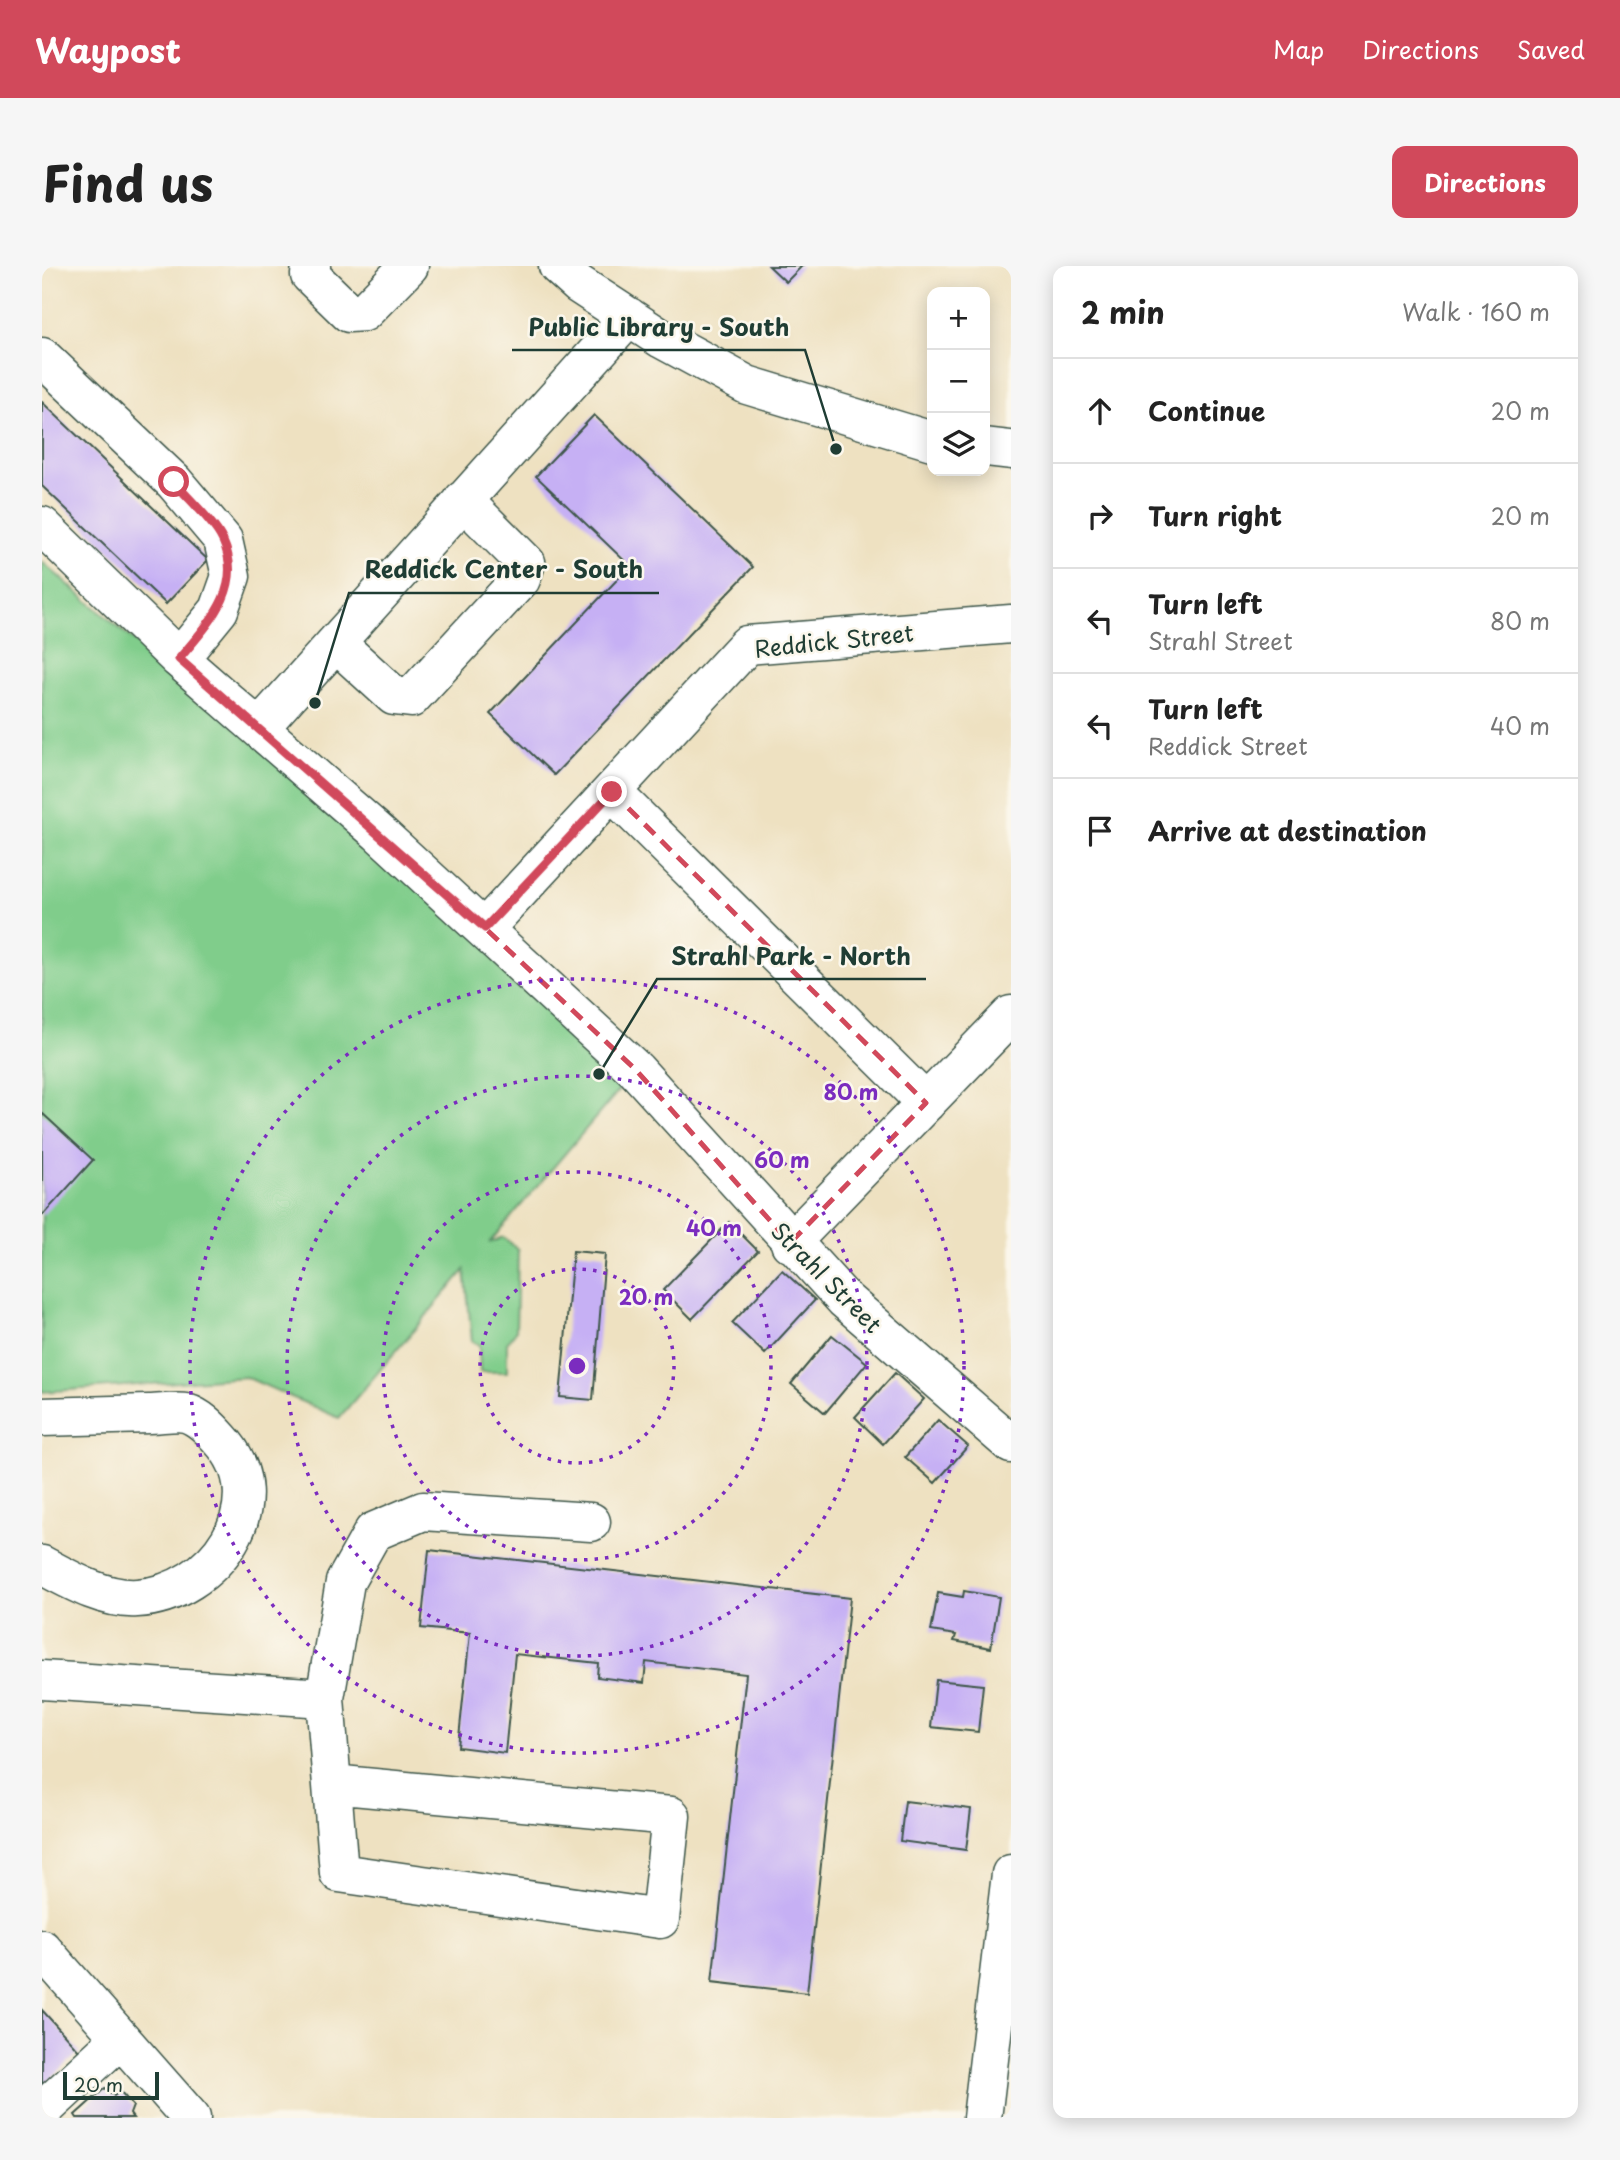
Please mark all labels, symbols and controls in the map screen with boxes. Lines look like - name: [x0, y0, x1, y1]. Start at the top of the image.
- text: Waypost: [35, 24, 181, 74]
- text: Map: [1273, 31, 1324, 67]
- text: Directions: [1362, 31, 1479, 67]
- text: Saved: [1517, 31, 1585, 67]
- text: Find us: [42, 145, 213, 219]
- button: Directions: [1392, 146, 1578, 218]
- map controls: [927, 287, 990, 476]
- button: +: [927, 287, 990, 350]
- text: 2 min: [1081, 289, 1165, 334]
- text: Walk · 160 m: [1402, 294, 1550, 329]
- callout: Public Library - South: [512, 305, 805, 350]
- text: Public Library - South: [528, 308, 790, 344]
- button: −: [927, 350, 990, 413]
- text: Continue: [1148, 391, 1265, 430]
- icon: ahead: [1081, 392, 1119, 430]
- text: 20 m: [1491, 393, 1550, 428]
- button: layers: [927, 413, 990, 476]
- route start: [158, 466, 189, 497]
- text: Turn right: [1148, 496, 1282, 535]
- icon: right: [1081, 497, 1119, 535]
- text: 20 m: [1491, 498, 1550, 533]
- callout: Reddick Center - South: [349, 548, 659, 593]
- text: Reddick Center - South: [365, 550, 643, 586]
- text: Turn left: [1148, 584, 1263, 623]
- icon: left: [1081, 602, 1119, 640]
- text: 80 m: [1490, 603, 1550, 638]
- street label: Reddick Street: [753, 614, 915, 666]
- text: Strahl Street: [1148, 623, 1293, 658]
- text: Turn left: [1148, 689, 1263, 728]
- icon: left: [1081, 707, 1119, 745]
- text: 40 m: [1490, 708, 1550, 743]
- text: Reddick Street: [1148, 728, 1308, 763]
- route end: [596, 776, 627, 807]
- text: Arrive at destination: [1148, 811, 1427, 850]
- icon: arrive: [1081, 812, 1119, 850]
- callout: Strahl Park - North: [657, 934, 926, 979]
- text: Strahl Park - North: [671, 937, 911, 973]
- text: 80 m: [824, 1075, 878, 1107]
- text: 60 m: [754, 1143, 810, 1175]
- text: 40 m: [686, 1211, 742, 1243]
- street label: Strahl Street: [763, 1213, 891, 1341]
- text: 20 m: [619, 1280, 673, 1312]
- centre of rings: [565, 1354, 589, 1378]
- scale bar: [63, 2069, 159, 2101]
- text: 20 m: [74, 2070, 123, 2098]

